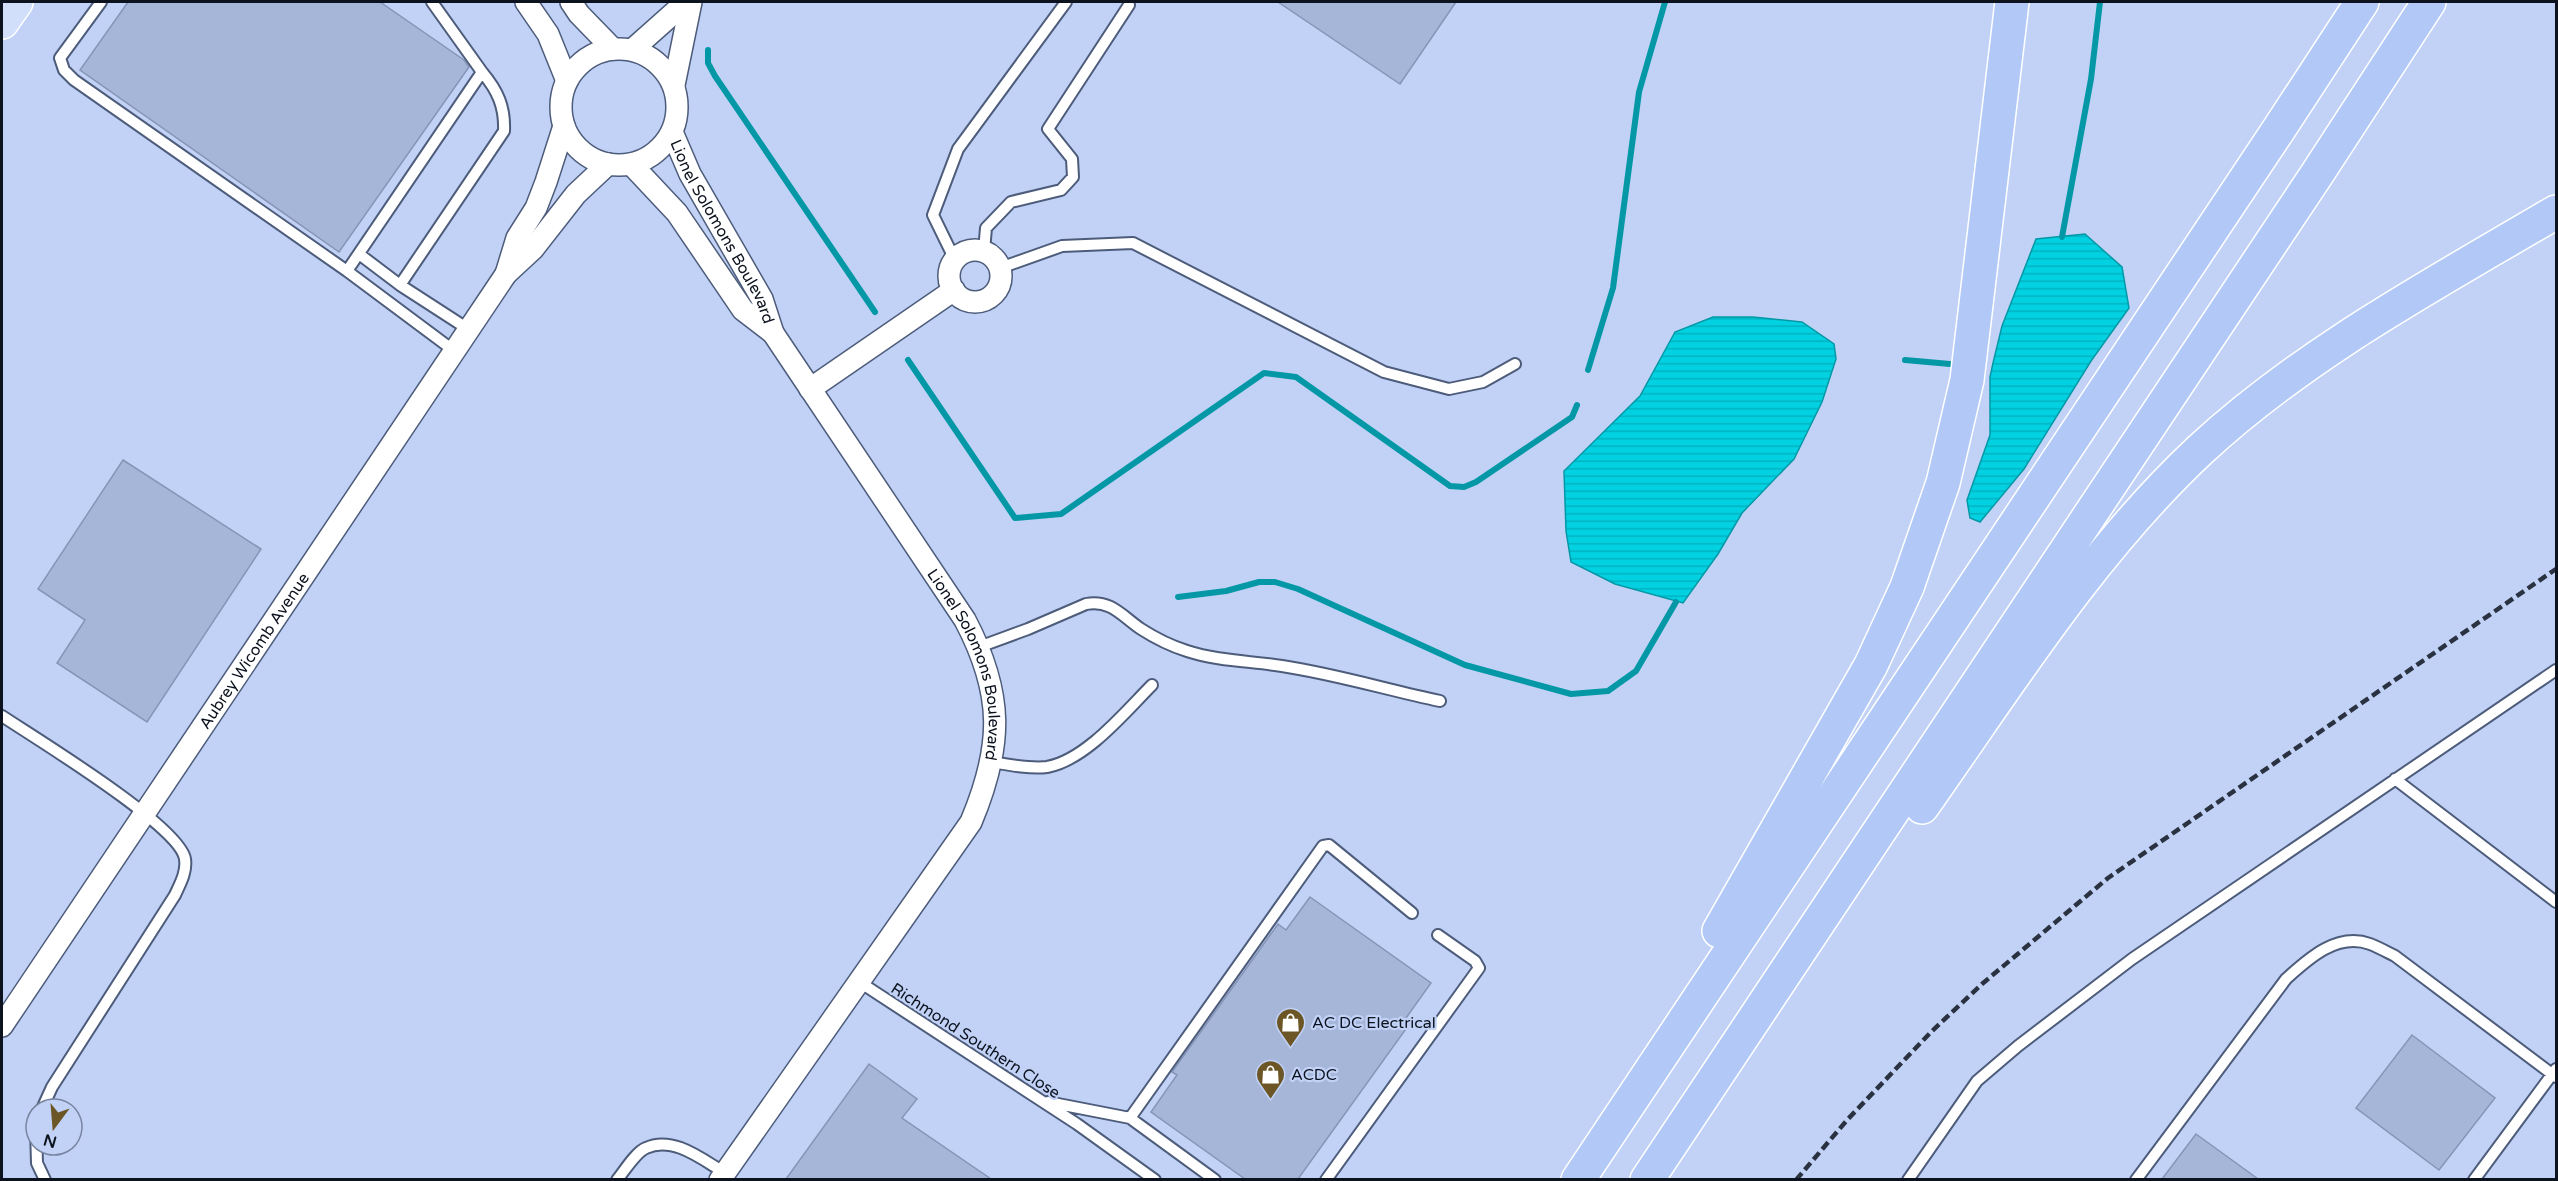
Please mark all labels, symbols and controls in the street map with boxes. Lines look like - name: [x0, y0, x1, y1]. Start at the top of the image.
- street label: Lionel Solomons Boulevard: [665, 137, 778, 326]
- street label: Lionel Solomons Boulevard: [922, 565, 1004, 762]
- street label: Aubrey Wicomb Avenue: [195, 569, 314, 733]
- street label: Richmond Southern Close: [887, 979, 1064, 1103]
- shop icon: AC DC Electrical: [1275, 1006, 1307, 1048]
- place label: AC DC Electrical: [1312, 1013, 1436, 1033]
- shop icon: ACDC: [1254, 1058, 1286, 1100]
- place label: ACDC: [1291, 1065, 1337, 1085]
- north arrow: [24, 1097, 84, 1157]
- text: N: [41, 1129, 59, 1152]

